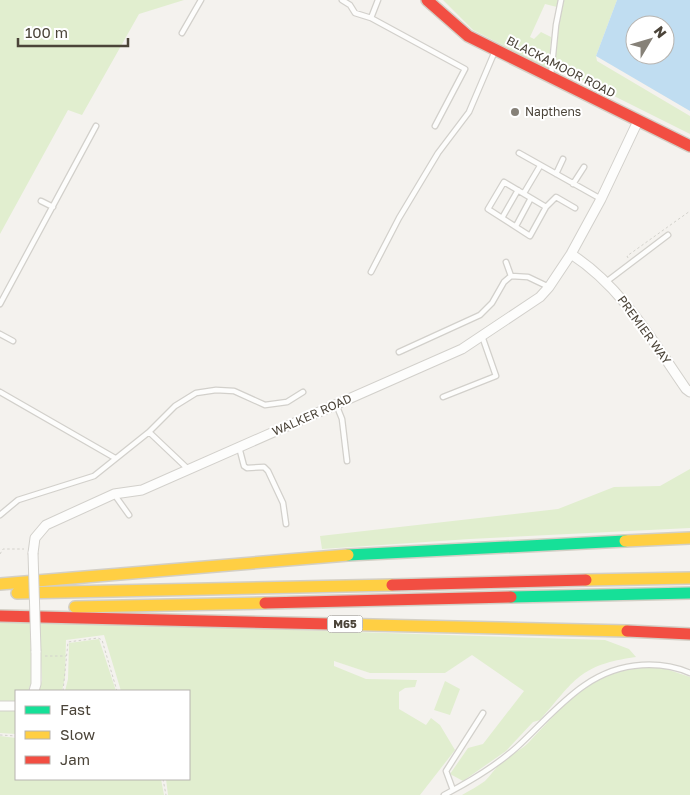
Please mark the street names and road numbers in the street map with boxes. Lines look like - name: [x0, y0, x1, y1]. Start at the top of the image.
- street label: BLACKAMOOR ROAD: [504, 33, 618, 101]
- street label: PREMIER WAY: [614, 292, 675, 367]
- street label: WALKER ROAD: [270, 390, 354, 439]
- road number: M65: [328, 616, 362, 632]

